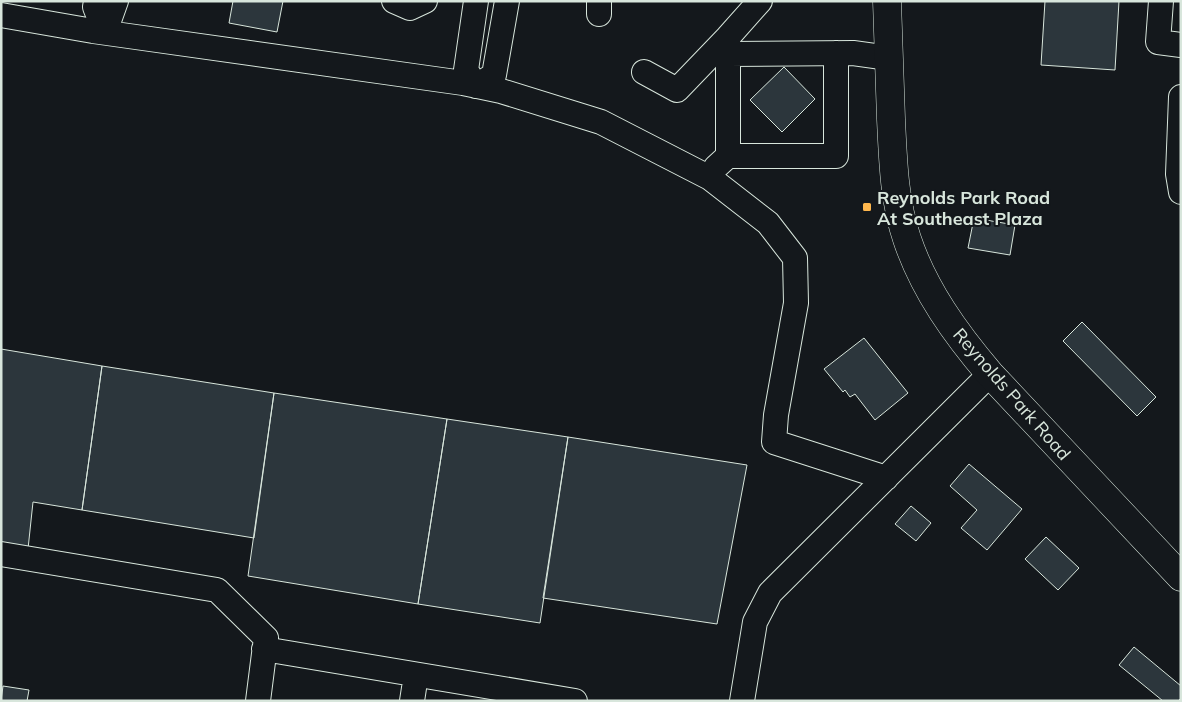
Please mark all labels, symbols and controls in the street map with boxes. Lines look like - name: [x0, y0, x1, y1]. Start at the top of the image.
- place label: Reynolds Park Road At Southeast Plaza: [877, 186, 1050, 230]
- marker: Reynolds Park Road At Southeast Plaza: [861, 201, 873, 213]
- street label: Reynolds Park Road: [948, 323, 1076, 465]

